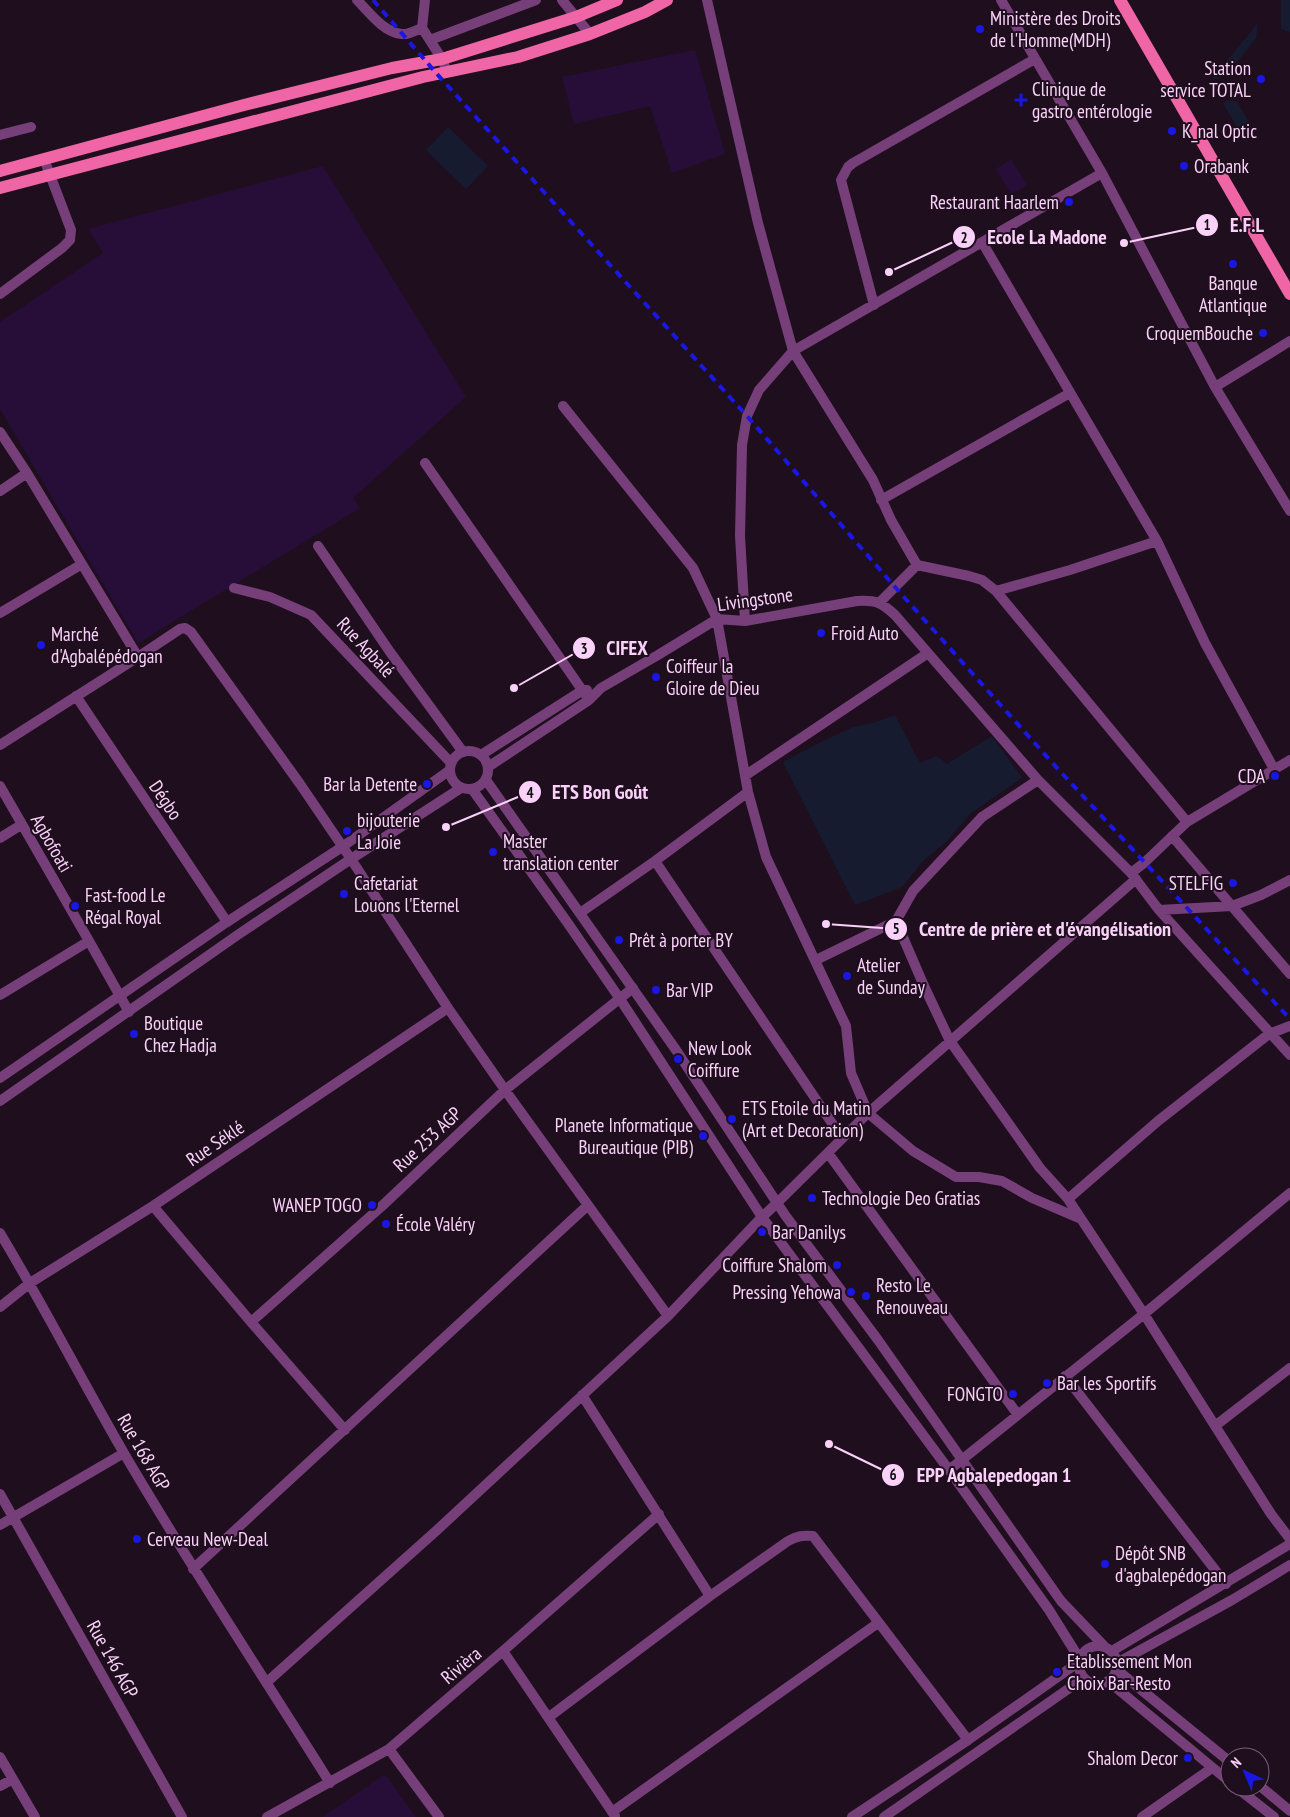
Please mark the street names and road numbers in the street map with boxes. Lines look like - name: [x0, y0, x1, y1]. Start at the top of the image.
- street label: Livingstone: [716, 582, 794, 616]
- street label: Rue Agbalé: [332, 612, 400, 682]
- street label: Dégbo: [144, 776, 188, 824]
- street label: Agbofoati: [26, 810, 78, 876]
- street label: Rue 253 AGP: [388, 1101, 467, 1177]
- street label: Rue Séklé: [181, 1115, 249, 1171]
- street label: Rue 168 AGP: [112, 1409, 176, 1495]
- street label: Rue 146 AGP: [82, 1616, 144, 1702]
- street label: Rivièra: [436, 1641, 486, 1689]

